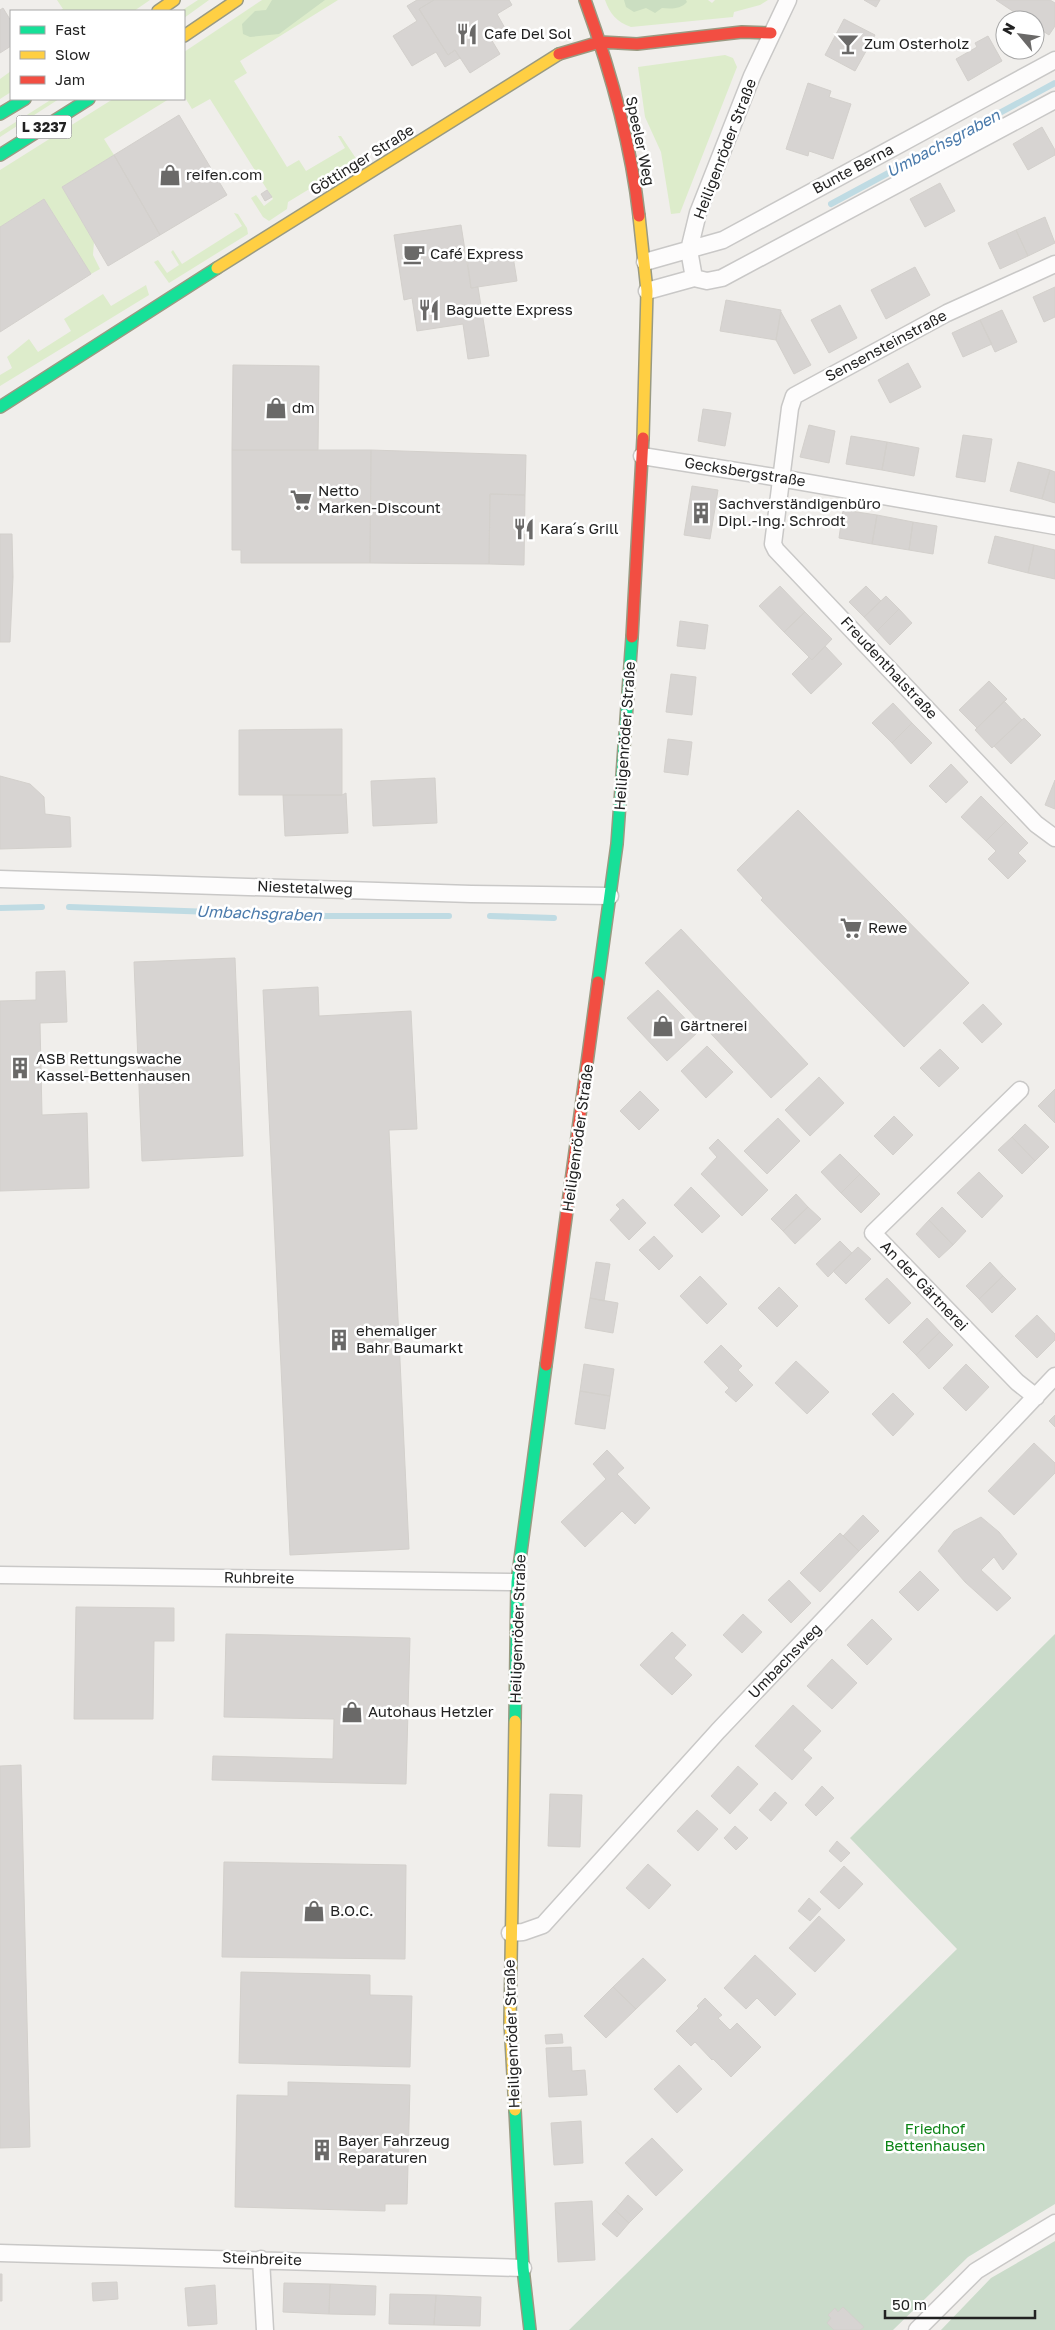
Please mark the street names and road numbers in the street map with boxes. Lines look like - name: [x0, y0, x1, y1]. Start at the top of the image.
- street label: Heiligenröder Straße: [689, 76, 759, 222]
- street label: Speeler Weg: [623, 94, 659, 187]
- road number: L 3237: [17, 115, 72, 138]
- street label: Göttinger Straße: [306, 120, 417, 198]
- street label: Bunte Berna: [809, 139, 896, 197]
- street label: Sensensteinstraße: [822, 305, 950, 385]
- street label: Gecksbergstraße: [683, 453, 807, 490]
- street label: Freudenthalstraße: [838, 612, 942, 722]
- street label: Heiligenröder Straße: [610, 661, 638, 811]
- street label: Niestetalweg: [257, 876, 353, 898]
- street label: Heiligenröder Straße: [558, 1062, 596, 1213]
- street label: An der Gärtnerei: [877, 1237, 972, 1334]
- street label: Heiligenröder Straße: [505, 1554, 529, 1704]
- street label: Ruhbreite: [224, 1567, 295, 1587]
- street label: Umbachsweg: [744, 1619, 825, 1702]
- street label: Heiligenröder Straße: [499, 1959, 523, 2109]
- street label: Steinbreite: [222, 2248, 302, 2268]

